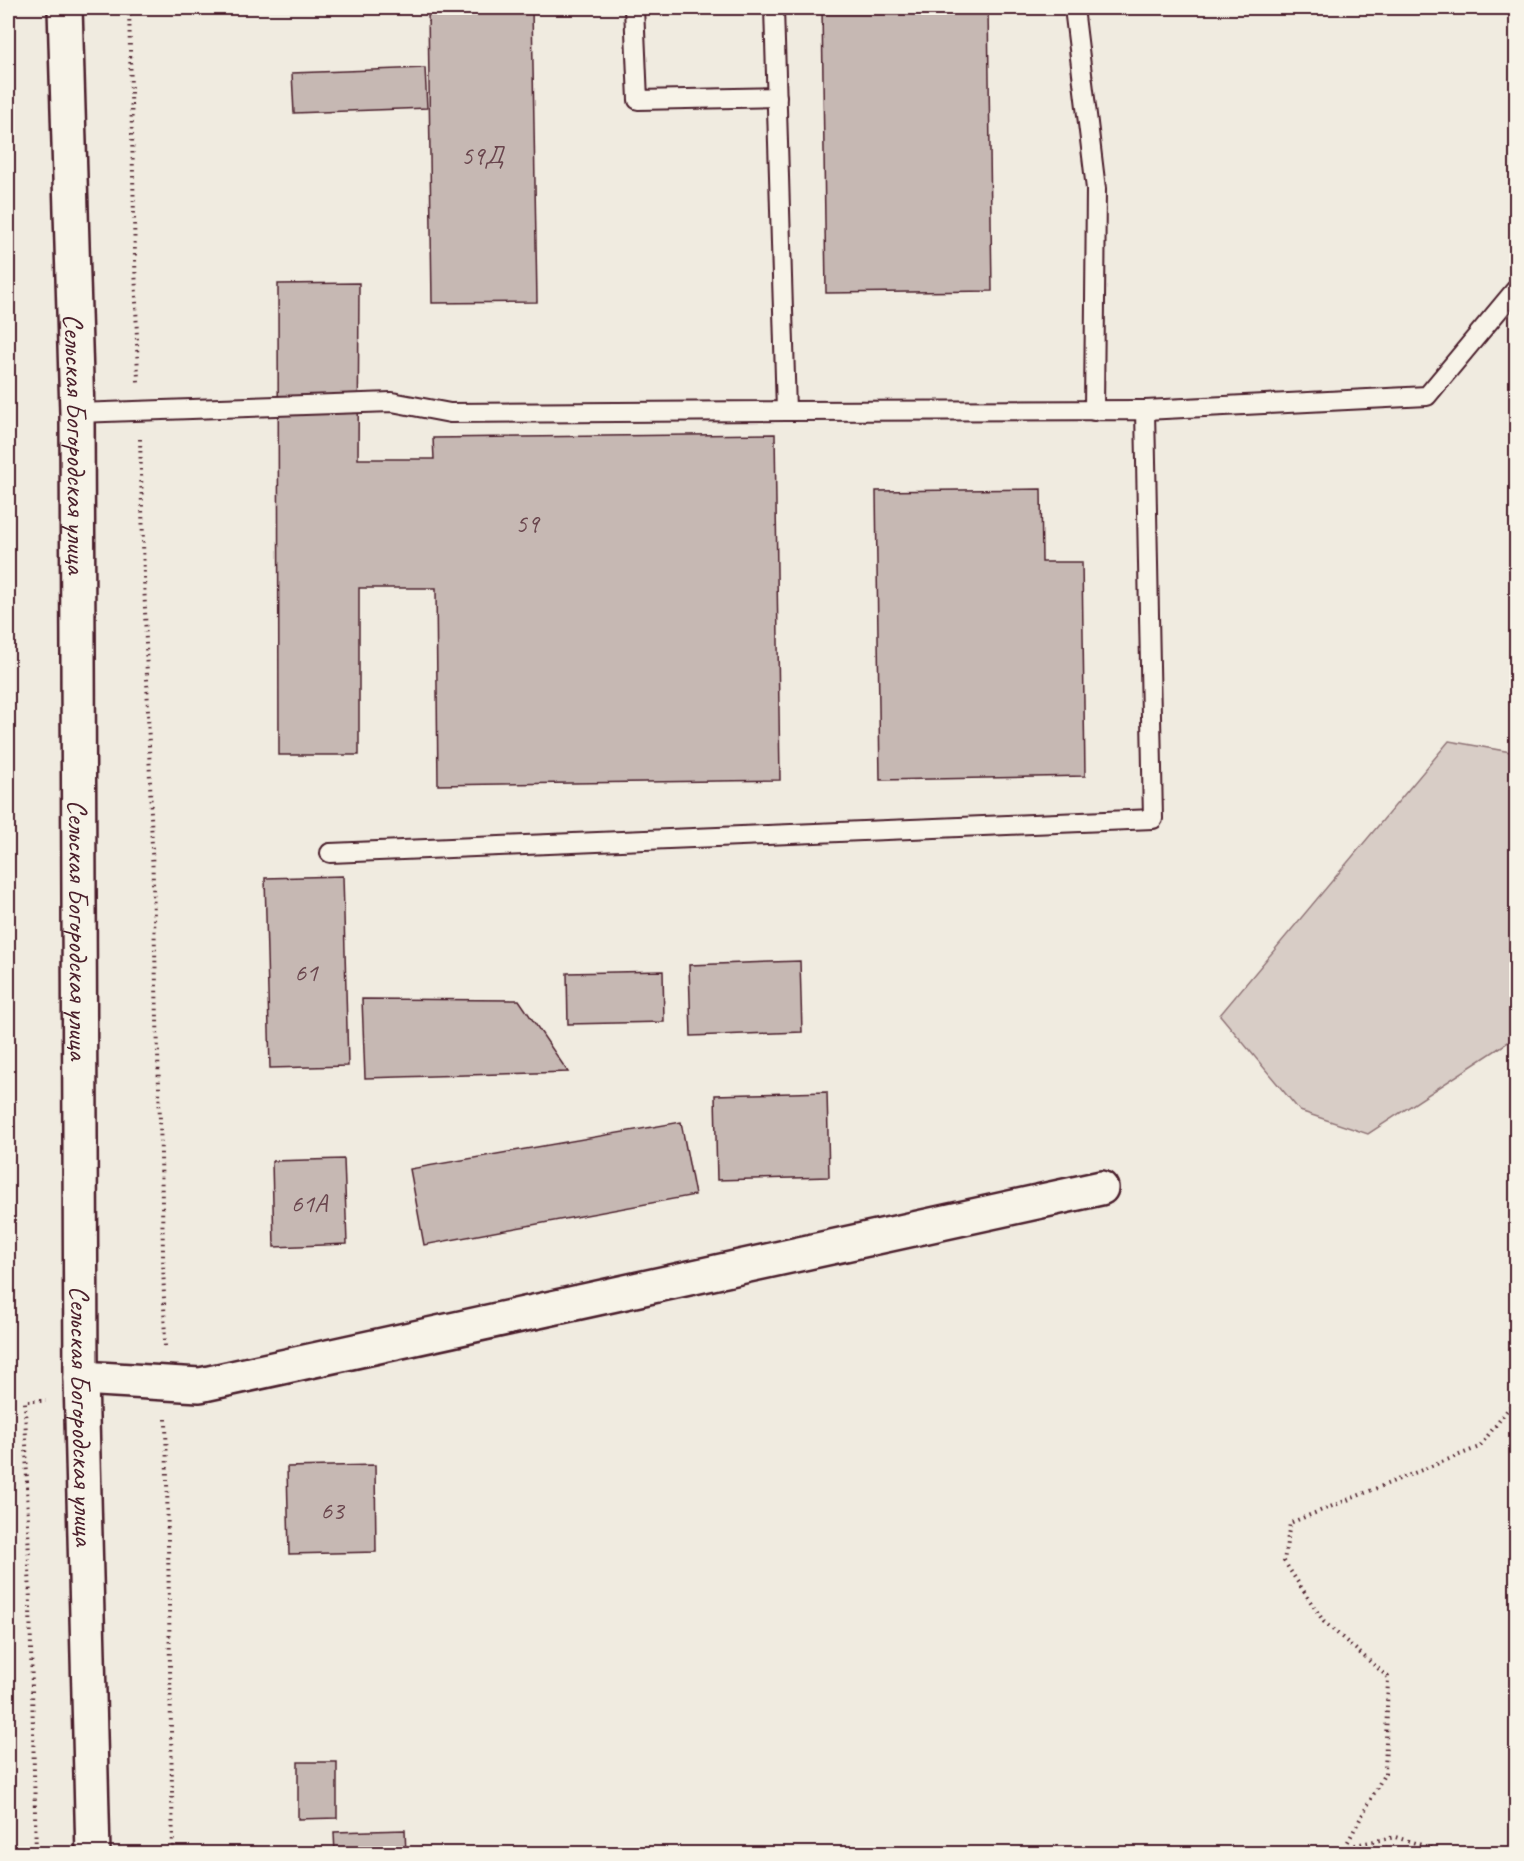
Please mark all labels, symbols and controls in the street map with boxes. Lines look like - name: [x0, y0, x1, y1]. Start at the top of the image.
- house number: 59Д: [461, 139, 505, 172]
- street label: Сельская Богородская улица: [57, 313, 95, 576]
- house number: 59: [515, 507, 541, 540]
- street label: Сельская Богородская улица: [61, 800, 97, 1062]
- house number: 61: [294, 956, 319, 989]
- house number: 61А: [291, 1187, 329, 1220]
- street label: Сельская Богородская улица: [63, 1286, 103, 1548]
- house number: 63: [320, 1494, 346, 1527]

